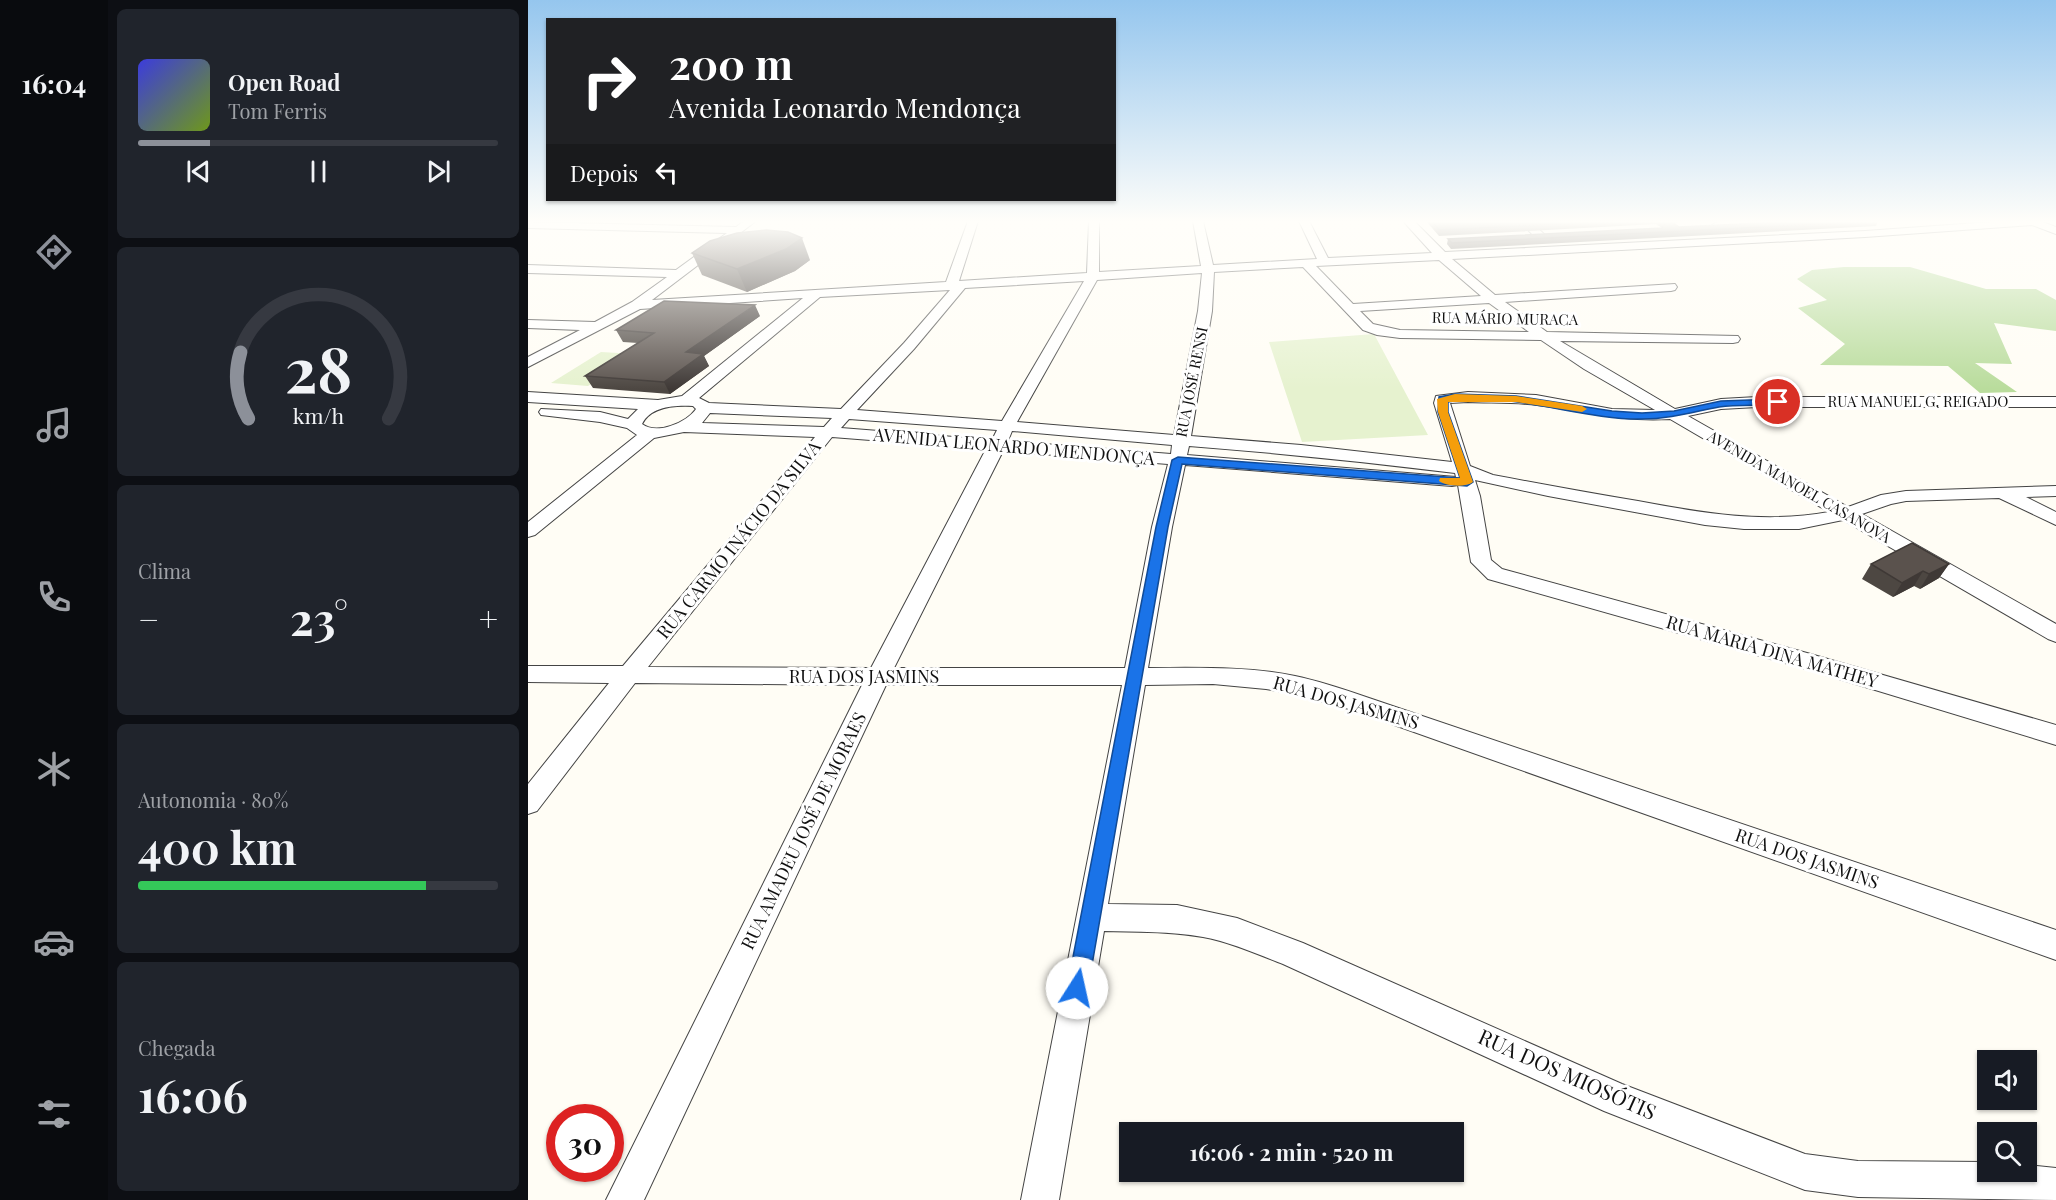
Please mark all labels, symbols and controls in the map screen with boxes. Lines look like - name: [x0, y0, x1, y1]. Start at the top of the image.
- text: 200 m: [669, 35, 793, 91]
- icon: right: [570, 42, 648, 120]
- text: 16:04: [22, 65, 86, 101]
- text: Open Road: [228, 67, 340, 97]
- text: Avenida Leonardo Mendonça: [669, 89, 1021, 125]
- text: Tom Ferris: [228, 97, 327, 124]
- icon: previous: [182, 155, 215, 188]
- icon: pause: [302, 155, 335, 188]
- icon: next: [422, 155, 455, 188]
- icon: left: [650, 156, 683, 189]
- text: Depois: [570, 158, 638, 188]
- icon: directions: [33, 231, 75, 273]
- street label: RUA MÁRIO MURACA: [1432, 307, 1579, 329]
- text: 28: [284, 325, 352, 409]
- street label: RUA JOSÉ RENSI: [1171, 325, 1212, 439]
- pin: [1752, 376, 1803, 427]
- icon: arrive: [1761, 385, 1794, 418]
- street label: RUA MANUEL G. REIGADO: [1828, 391, 2008, 411]
- text: km/h: [292, 401, 344, 429]
- icon: music: [33, 404, 75, 446]
- street label: AVENIDA LEONARDO MENDONÇA: [871, 422, 1157, 470]
- street label: AVENIDA MANOEL CASANOVA: [1703, 425, 1895, 547]
- street label: RUA CARMO INÁCIO DA SILVA: [651, 435, 826, 643]
- text: Clima: [138, 557, 191, 584]
- icon: phone: [33, 576, 75, 618]
- text: 23°: [290, 587, 348, 647]
- text: −: [138, 596, 159, 640]
- text: +: [479, 596, 498, 640]
- street label: RUA MARIA DINA MATHEY: [1664, 609, 1881, 693]
- street label: RUA DOS JASMINS: [789, 664, 939, 688]
- street label: RUA DOS JASMINS: [1271, 670, 1422, 734]
- street label: RUA AMADEU JOSÉ DE MORAES: [735, 708, 871, 953]
- icon: climate: [33, 748, 75, 790]
- text: Autonomia · 80%: [138, 786, 288, 813]
- text: 400 km: [138, 816, 297, 876]
- street label: RUA DOS JASMINS: [1732, 822, 1882, 894]
- icon: car: [33, 921, 75, 963]
- position arrow: [1045, 956, 1109, 1020]
- street label: RUA DOS MIOSÓTIS: [1474, 1021, 1661, 1125]
- text: Chegada: [138, 1034, 216, 1061]
- map controls: [1977, 1050, 2037, 1182]
- button: sound: [1977, 1050, 2037, 1110]
- text: 16:06: [138, 1064, 248, 1124]
- icon: filters: [33, 1093, 75, 1135]
- speed limit sign: 30: [546, 1104, 624, 1182]
- button: search: [1977, 1122, 2037, 1182]
- text: 16:06 · 2 min · 520 m: [1190, 1137, 1393, 1167]

